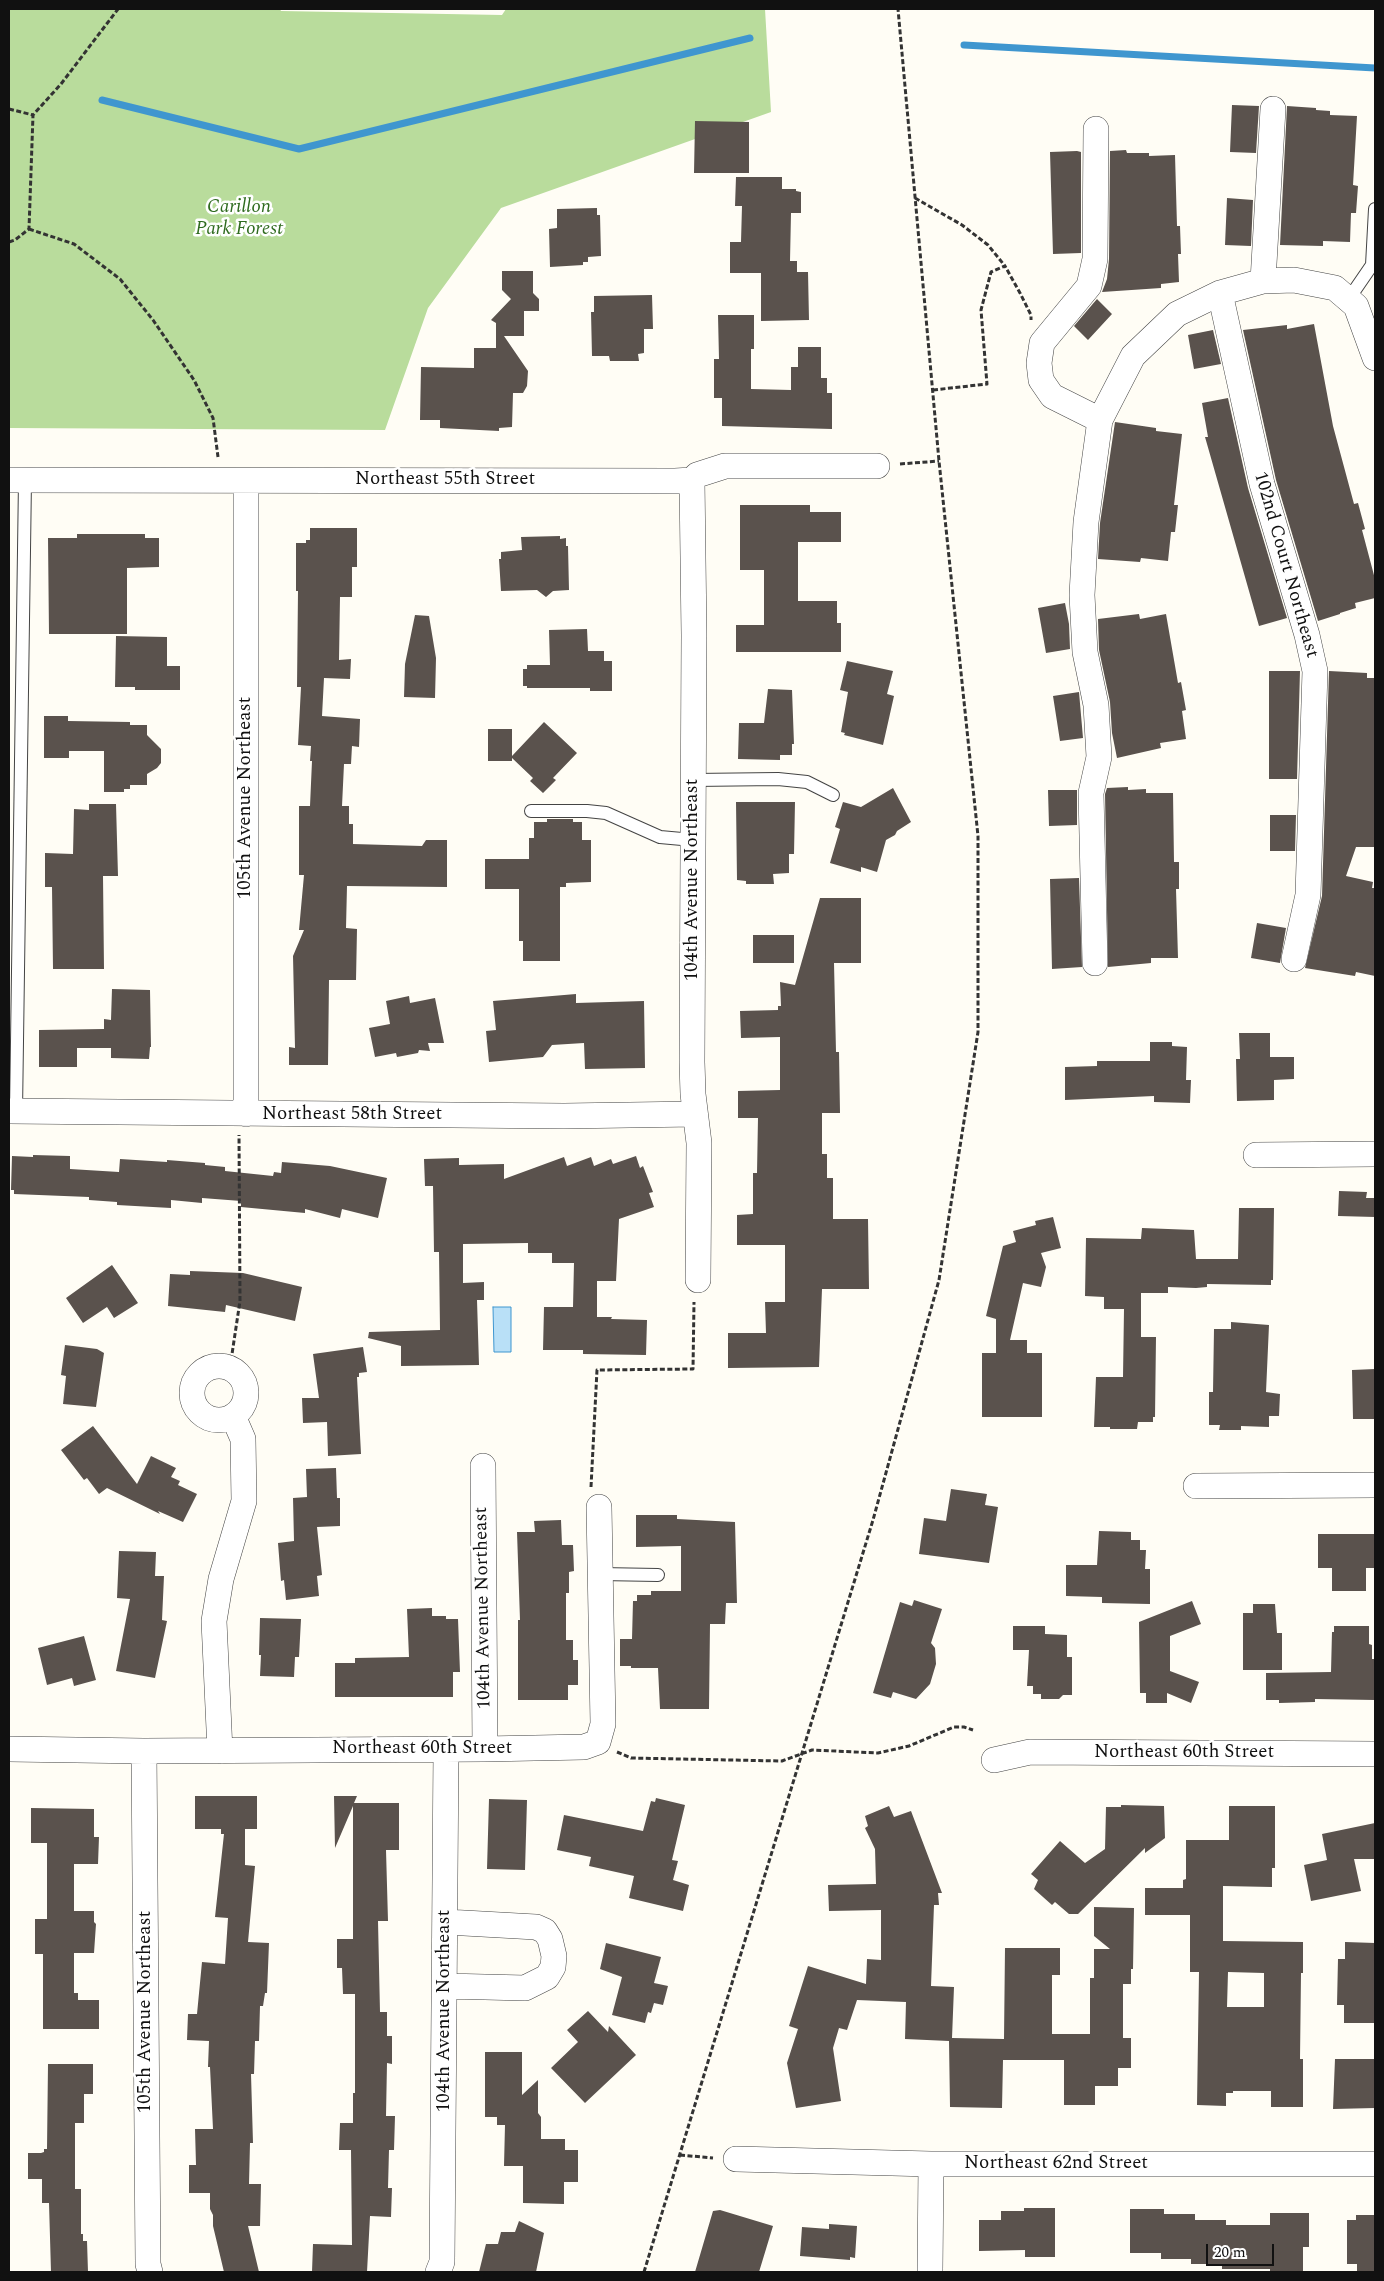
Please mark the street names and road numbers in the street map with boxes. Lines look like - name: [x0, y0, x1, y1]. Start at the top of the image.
- street label: Northeast 55th Street: [355, 469, 535, 491]
- street label: 102nd Court Northeast: [1247, 469, 1323, 661]
- street label: 105th Avenue Northeast: [235, 697, 257, 899]
- street label: 104th Avenue Northeast: [682, 779, 704, 981]
- street label: Northeast 58th Street: [262, 1104, 442, 1126]
- street label: 104th Avenue Northeast: [471, 1507, 497, 1709]
- street label: Northeast 60th Street: [332, 1738, 512, 1760]
- street label: Northeast 60th Street: [1094, 1742, 1274, 1764]
- street label: 104th Avenue Northeast: [434, 1910, 456, 2112]
- street label: 105th Avenue Northeast: [135, 1911, 157, 2113]
- street label: Northeast 62nd Street: [964, 2153, 1148, 2175]

